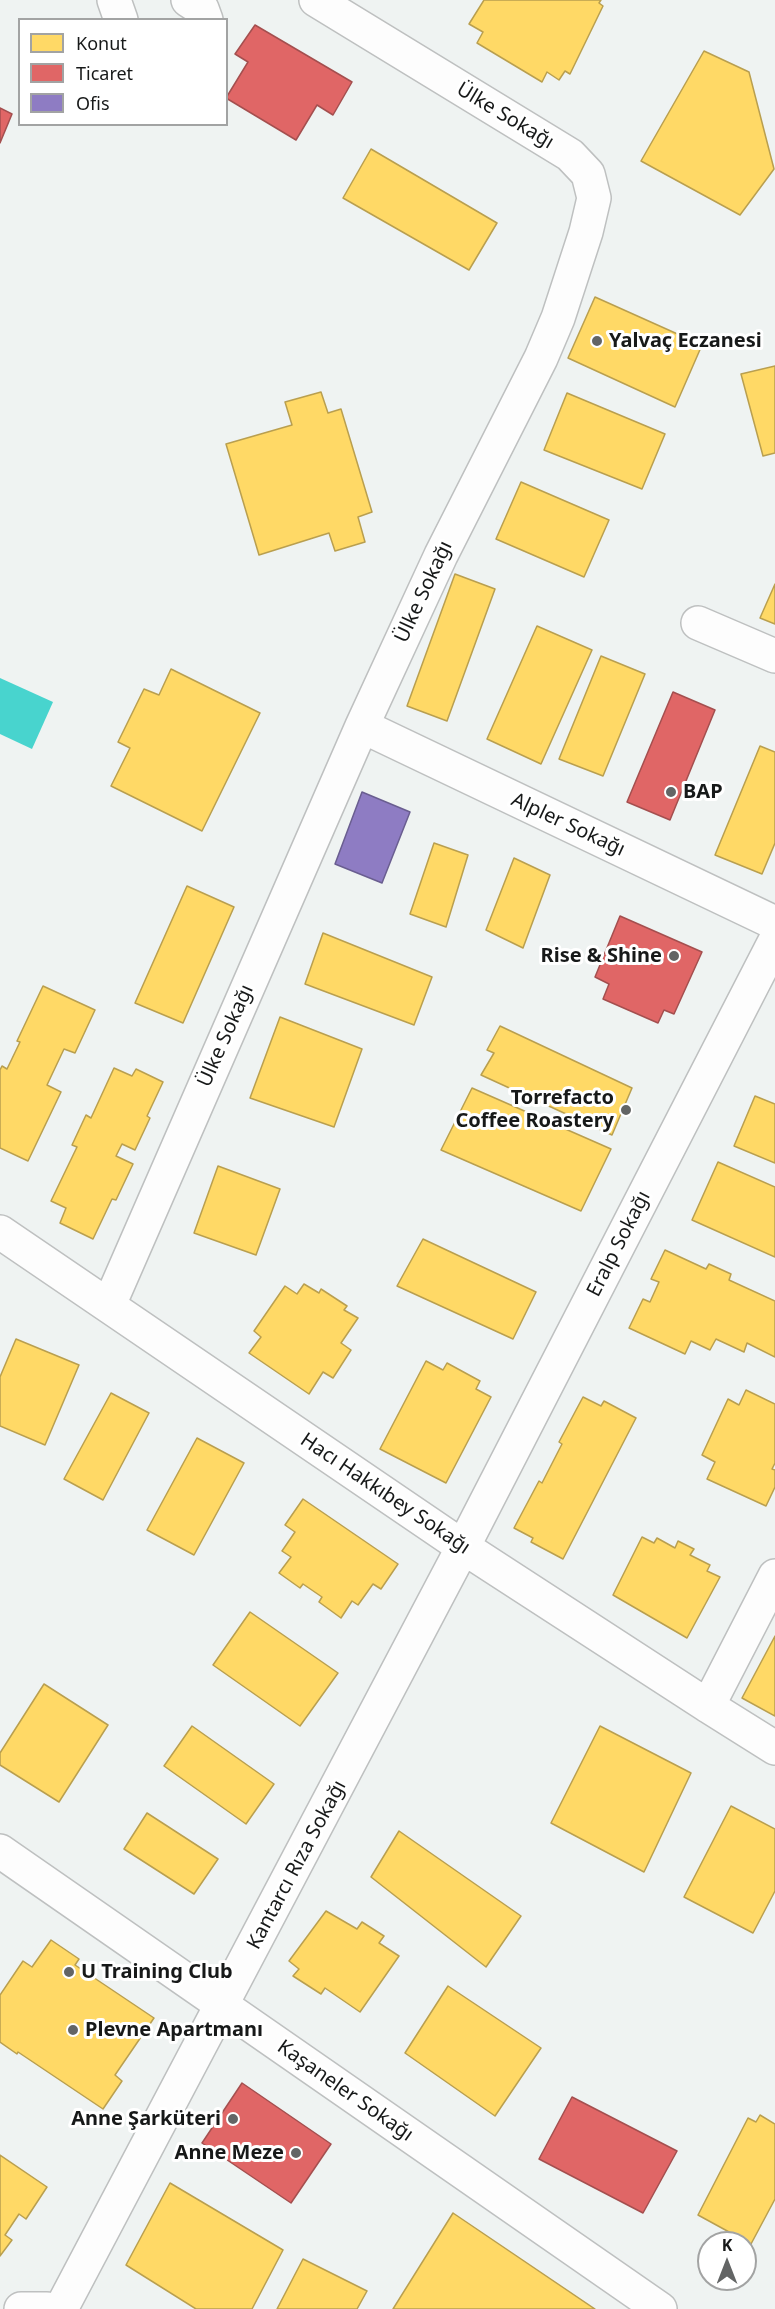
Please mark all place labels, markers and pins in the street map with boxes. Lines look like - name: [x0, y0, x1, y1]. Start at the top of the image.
- place label: Yalvaç Eczanesi: [609, 329, 762, 353]
- marker: Yalvaç Eczanesi: [590, 334, 604, 348]
- place label: BAP: [683, 780, 723, 804]
- marker: BAP: [664, 785, 678, 799]
- place label: Rise & Shine: [541, 944, 662, 968]
- marker: Rise & Shine: [667, 949, 681, 963]
- place label: Torrefacto Coffee Roastery: [456, 1086, 614, 1133]
- marker: Torrefacto Coffee Roastery: [619, 1103, 633, 1117]
- place label: U Training Club: [81, 1960, 233, 1984]
- marker: U Training Club: [62, 1965, 76, 1979]
- place label: Plevne Apartmanı: [85, 2018, 263, 2042]
- marker: Plevne Apartmanı: [66, 2023, 80, 2037]
- place label: Anne Şarküteri: [71, 2107, 221, 2131]
- marker: Anne Şarküteri: [226, 2112, 240, 2126]
- place label: Anne Meze: [175, 2141, 284, 2165]
- marker: Anne Meze: [289, 2146, 303, 2160]

